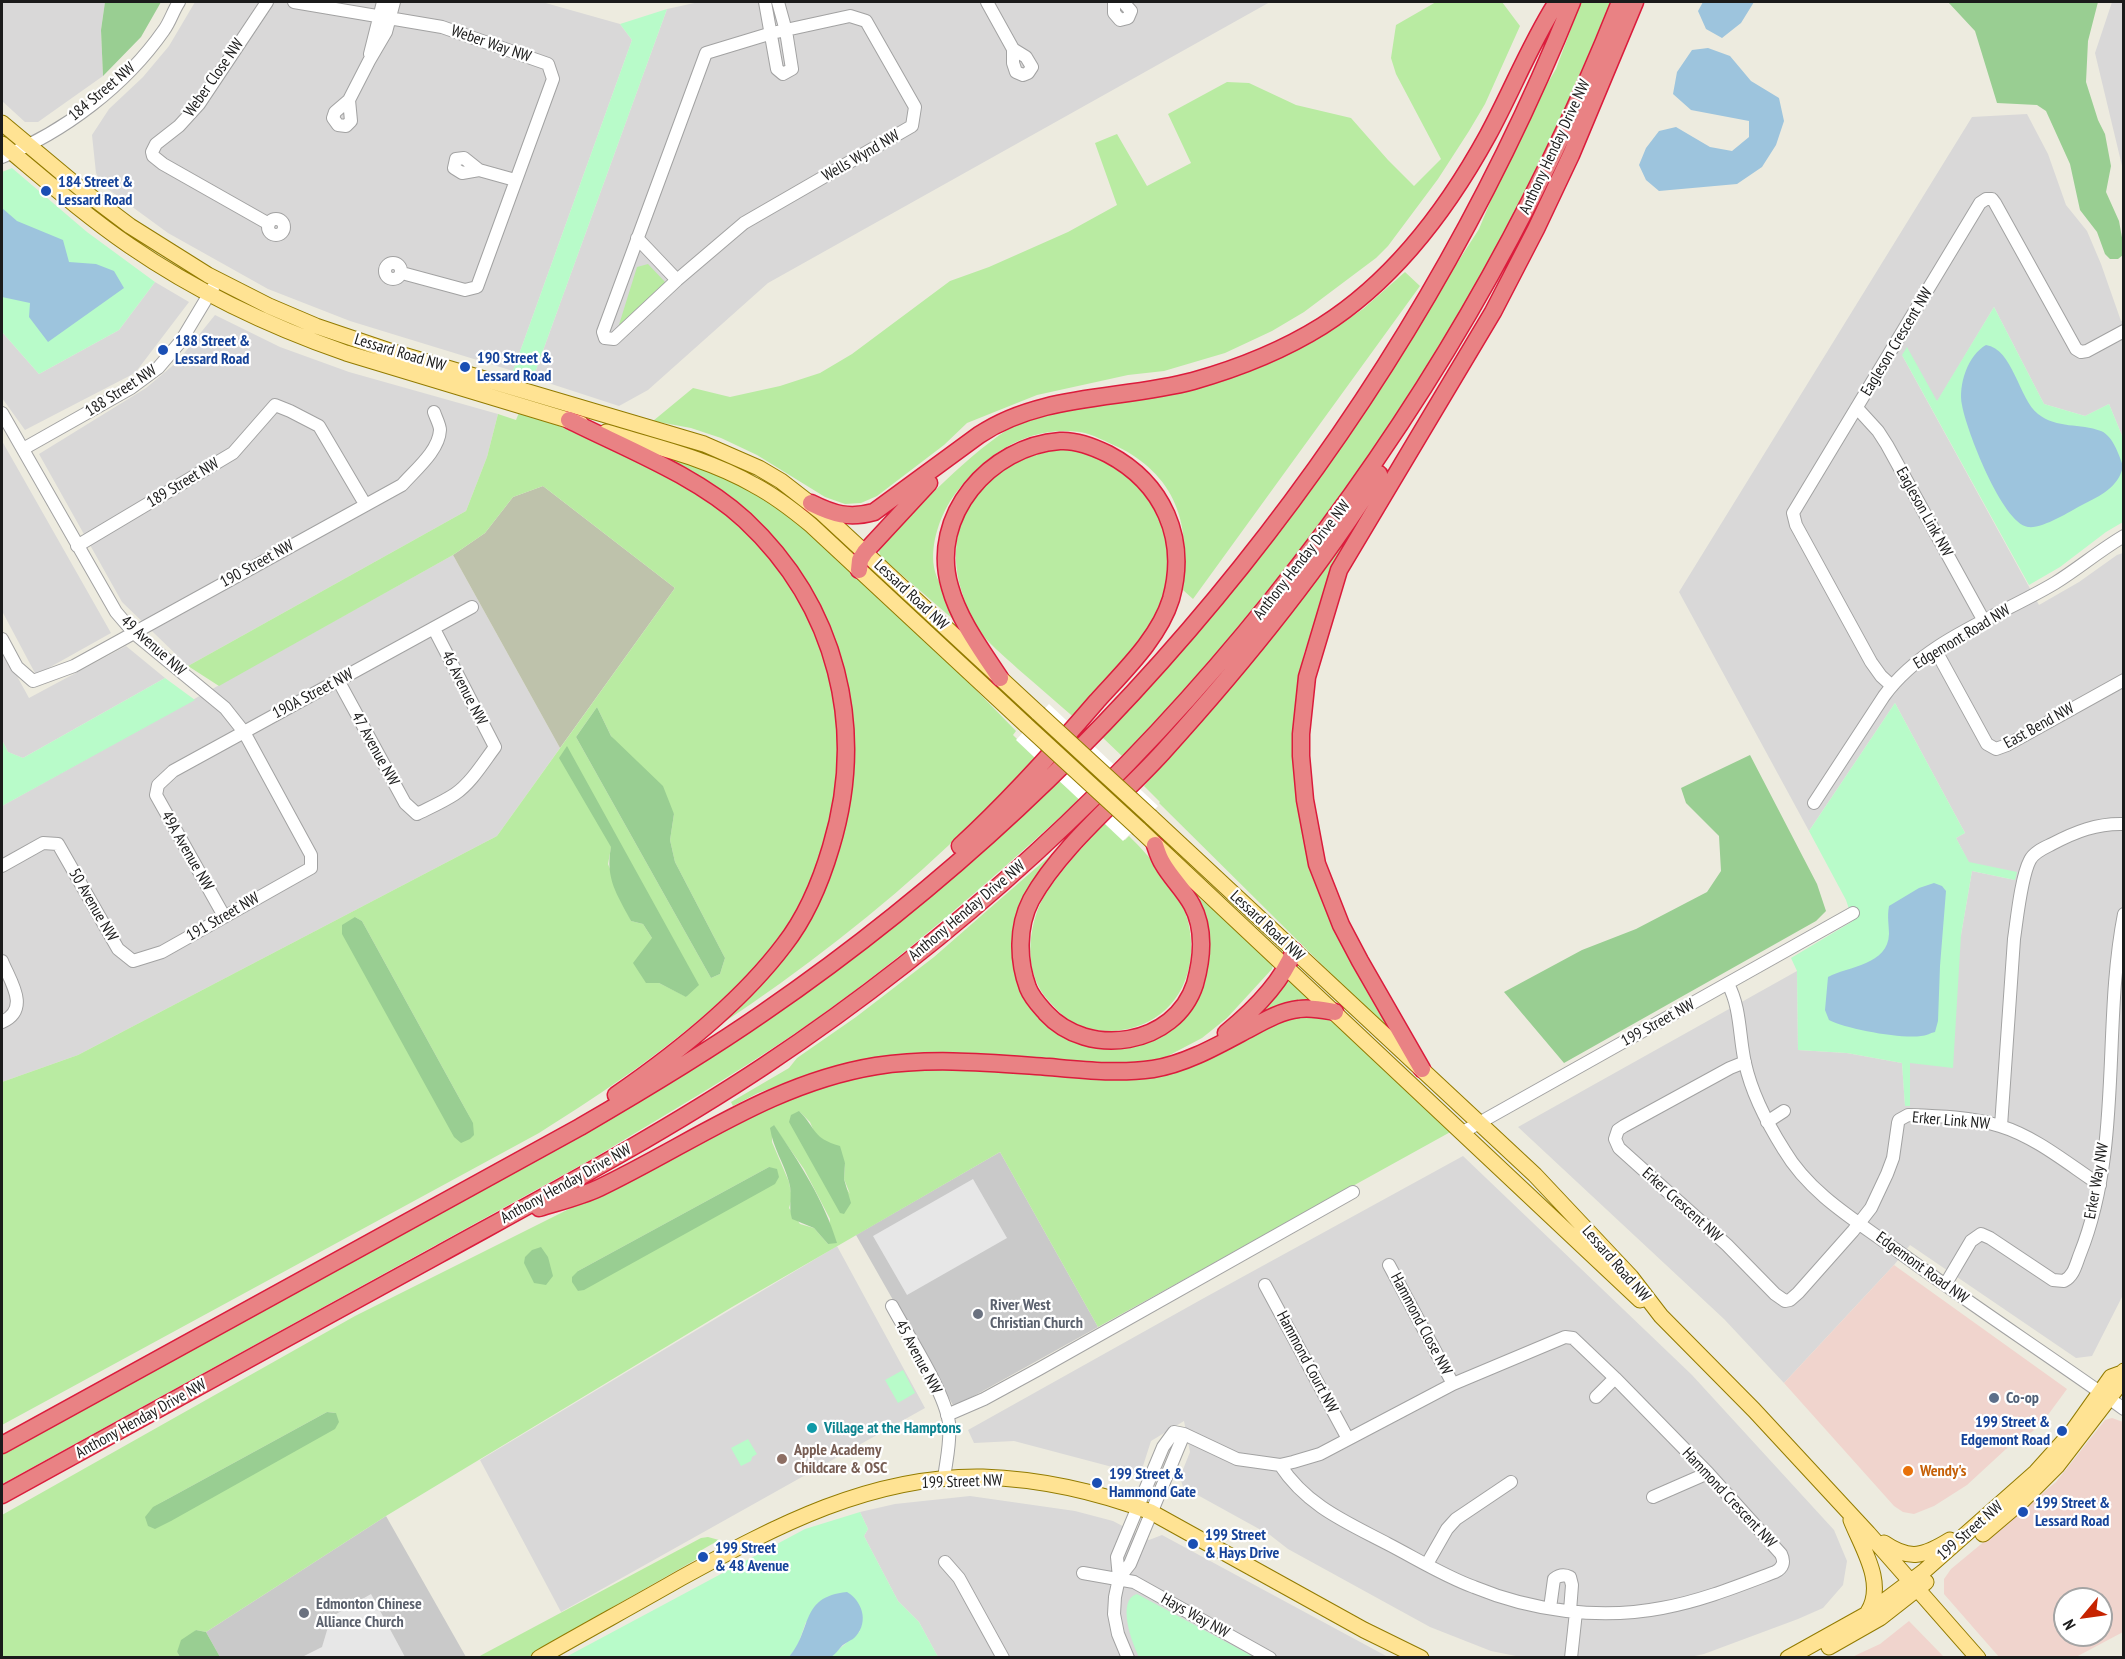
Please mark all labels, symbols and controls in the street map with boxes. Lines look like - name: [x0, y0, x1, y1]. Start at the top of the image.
- street label: Weber Way NW: [448, 21, 534, 67]
- street label: Weber Close NW: [180, 35, 248, 121]
- street label: 184 Street NW: [65, 59, 139, 125]
- street label: Anthony Henday Drive NW: [1515, 77, 1595, 217]
- street label: Wells Wynd NW: [819, 126, 903, 186]
- place label: 184 Street & Lessard Road: [58, 172, 133, 210]
- marker: 184 Street & Lessard Road: [39, 184, 53, 198]
- street label: Eagleson Crescent NW: [1857, 284, 1937, 400]
- street label: Lessard Road NW: [352, 330, 448, 376]
- place label: 188 Street & Lessard Road: [175, 331, 250, 369]
- marker: 188 Street & Lessard Road: [156, 343, 170, 357]
- place label: 190 Street & Lessard Road: [477, 348, 552, 386]
- marker: 190 Street & Lessard Road: [458, 360, 472, 374]
- street label: 188 Street NW: [82, 361, 160, 421]
- street label: 189 Street NW: [143, 454, 223, 512]
- street label: Eagleson Link NW: [1892, 464, 1956, 560]
- street label: Anthony Henday Drive NW: [1249, 497, 1355, 623]
- street label: 190 Street NW: [217, 536, 297, 592]
- street label: Lessard Road NW: [870, 556, 952, 634]
- street label: Edgemont Road NW: [1910, 601, 2014, 673]
- street label: 49 Avenue NW: [116, 612, 190, 680]
- street label: 46 Avenue NW: [437, 648, 491, 728]
- street label: 190A Street NW: [269, 665, 357, 723]
- street label: East Bend NW: [2001, 699, 2077, 753]
- street label: 47 Avenue NW: [347, 709, 403, 789]
- street label: 49A Avenue NW: [157, 808, 217, 894]
- street label: Anthony Henday Drive NW: [905, 857, 1029, 965]
- street label: 50 Avenue NW: [64, 865, 122, 945]
- street label: Lessard Road NW: [1226, 887, 1308, 965]
- street label: 191 Street NW: [183, 888, 263, 946]
- street label: 199 Street NW: [1618, 995, 1698, 1051]
- street label: Erker Link NW: [1911, 1108, 1991, 1134]
- street label: Anthony Henday Drive NW: [497, 1140, 635, 1228]
- street label: Erker Way NW: [2081, 1141, 2113, 1221]
- street label: Erker Crescent NW: [1638, 1164, 1726, 1246]
- street label: Lessard Road NW: [1578, 1222, 1654, 1306]
- street label: Edgemont Road NW: [1872, 1228, 1972, 1308]
- street label: Hammond Close NW: [1386, 1270, 1456, 1378]
- place label: River West Christian Church: [990, 1295, 1083, 1333]
- marker: River West Christian Church: [971, 1307, 985, 1321]
- street label: Hammond Court NW: [1272, 1308, 1342, 1416]
- street label: 45 Avenue NW: [891, 1317, 945, 1397]
- street label: Anthony Henday Drive NW: [72, 1375, 210, 1463]
- place label: Co-op: [2006, 1388, 2039, 1408]
- marker: Co-op: [1987, 1391, 2001, 1405]
- place label: 199 Street & Edgemont Road: [1961, 1412, 2050, 1450]
- place label: Village at the Hamptons: [824, 1418, 961, 1438]
- marker: Village at the Hamptons: [805, 1421, 819, 1435]
- marker: 199 Street & Edgemont Road: [2055, 1424, 2069, 1438]
- place label: Apple Academy Childcare & OSC: [794, 1440, 887, 1478]
- street label: Hammond Crescent NW: [1678, 1444, 1780, 1552]
- marker: Apple Academy Childcare & OSC: [775, 1452, 789, 1466]
- place label: Wendy's: [1920, 1461, 1966, 1481]
- place label: 199 Street & Hammond Gate: [1109, 1464, 1196, 1502]
- marker: Wendy's: [1901, 1464, 1915, 1478]
- street label: 199 Street NW: [921, 1471, 1003, 1493]
- marker: 199 Street & Hammond Gate: [1090, 1476, 1104, 1490]
- place label: 199 Street & Lessard Road: [2035, 1493, 2110, 1531]
- street label: 199 Street NW: [1933, 1497, 2007, 1565]
- marker: 199 Street & Lessard Road: [2016, 1505, 2030, 1519]
- place label: 199 Street & Hays Drive: [1205, 1525, 1279, 1563]
- marker: 199 Street & Hays Drive: [1186, 1537, 1200, 1551]
- place label: 199 Street & 48 Avenue: [715, 1538, 789, 1576]
- marker: 199 Street & 48 Avenue: [696, 1550, 710, 1564]
- north arrow: [2053, 1587, 2113, 1647]
- street label: Hays Way NW: [1157, 1589, 1233, 1643]
- place label: Edmonton Chinese Alliance Church: [316, 1594, 422, 1632]
- marker: Edmonton Chinese Alliance Church: [297, 1606, 311, 1620]
- text: N: [2058, 1616, 2080, 1633]

